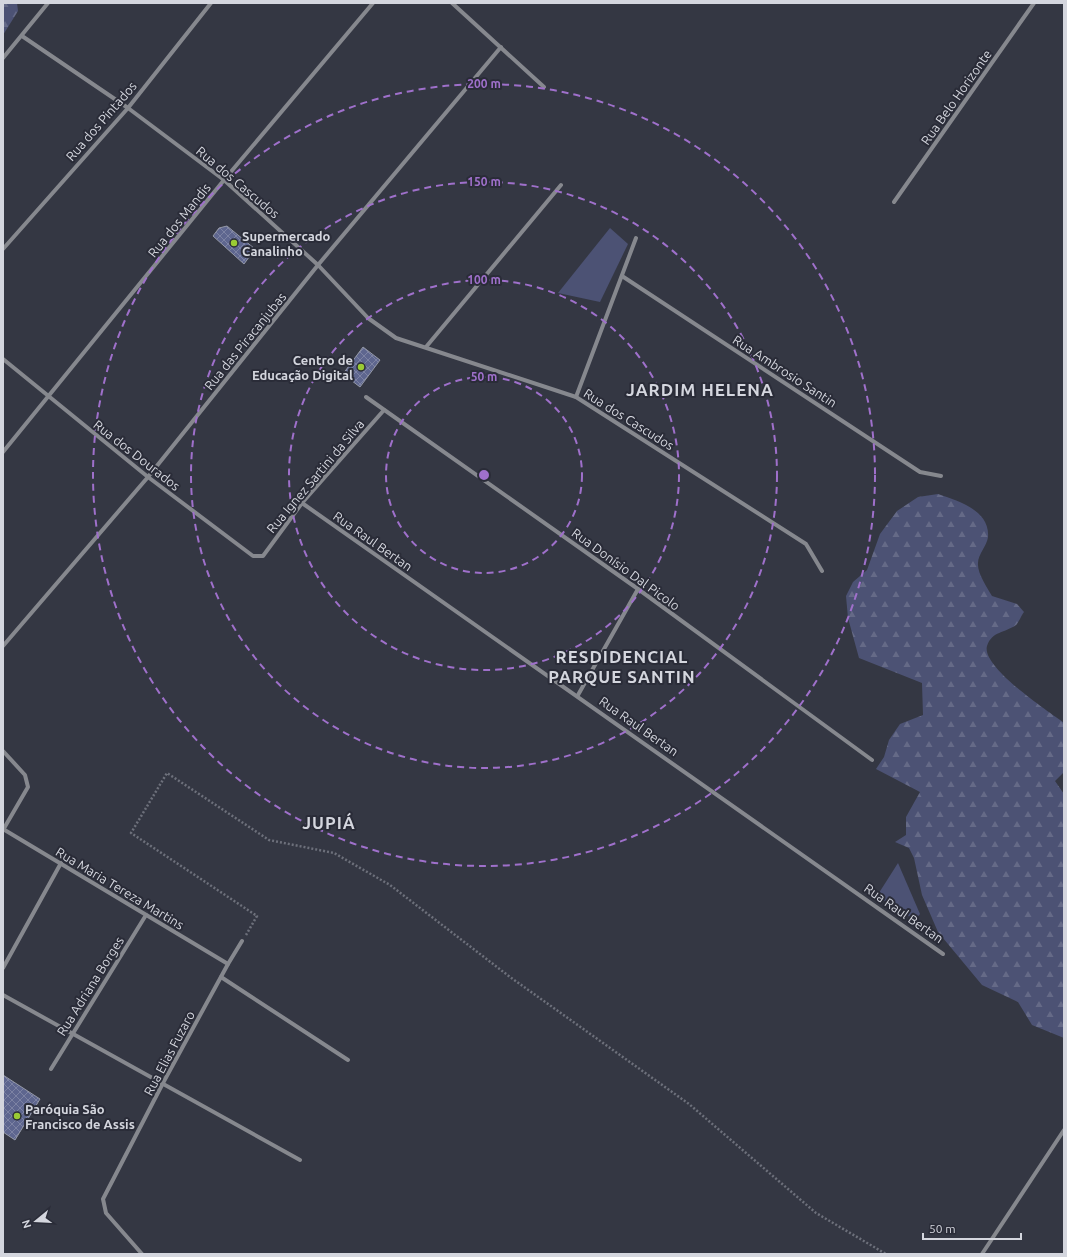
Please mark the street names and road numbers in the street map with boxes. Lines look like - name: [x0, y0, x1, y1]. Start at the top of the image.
- street label: Rua Belo Horizonte: [918, 47, 994, 147]
- street label: Rua dos Pintados: [63, 78, 139, 163]
- street label: Rua dos Cascudos: [194, 143, 282, 221]
- street label: Rua dos Mandis: [145, 180, 213, 260]
- street label: Rua das Piracanjubas: [201, 289, 289, 393]
- street label: Rua Ambrosio Santin: [730, 332, 840, 410]
- street label: Rua dos Cascudos: [581, 386, 677, 453]
- street label: Rua dos Dourados: [91, 417, 183, 493]
- street label: Rua Ignez Sartini da Silva: [264, 417, 366, 535]
- street label: Rua Raul Bertan: [331, 509, 415, 573]
- street label: Rua Donísio Dal Picolo: [569, 525, 683, 613]
- street label: Rua Raul Bertan: [597, 694, 681, 758]
- street label: Rua Maria Tereza Martins: [54, 844, 187, 932]
- street label: Rua Raul Bertan: [862, 881, 946, 945]
- street label: Rua Adriana Borges: [54, 934, 126, 1038]
- street label: Rua Elias Fuzaro: [141, 1008, 197, 1098]

